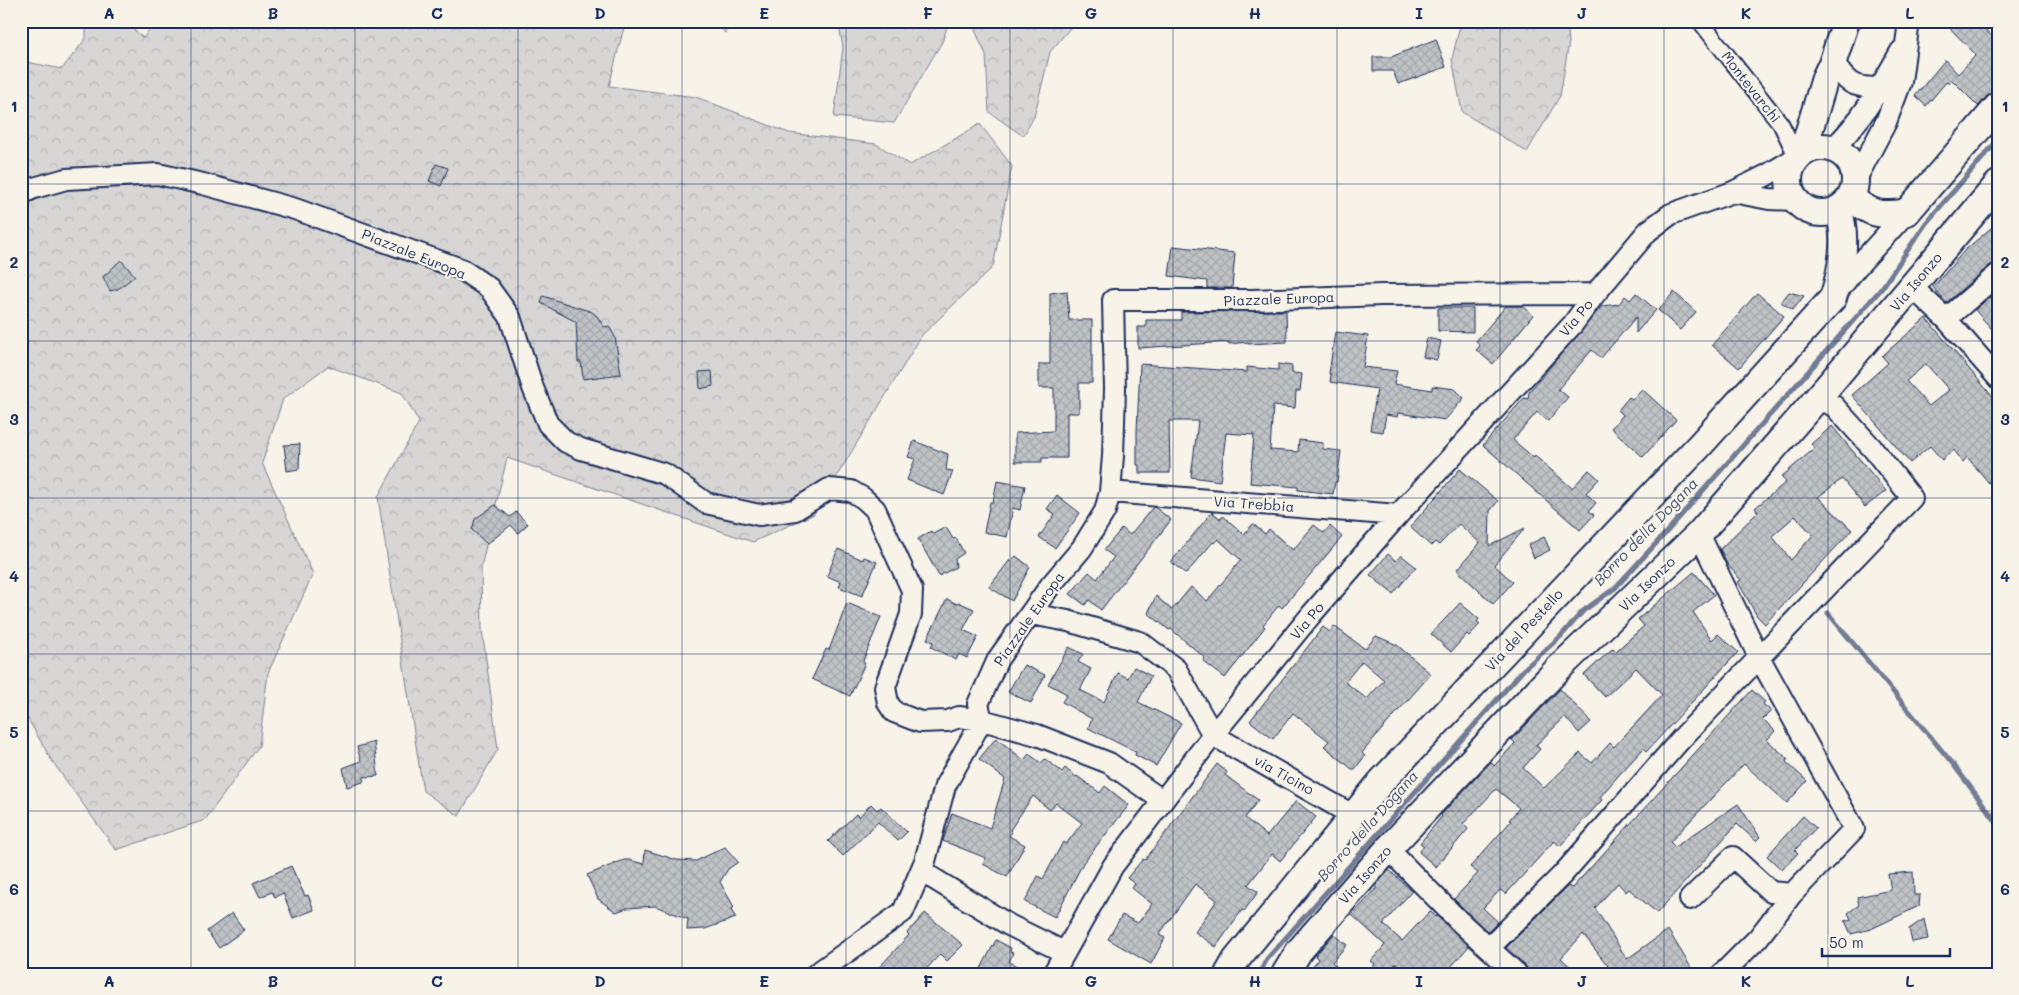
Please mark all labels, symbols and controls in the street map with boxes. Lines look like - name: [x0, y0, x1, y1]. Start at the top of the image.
- text: A: [103, 2, 115, 23]
- text: B: [268, 2, 278, 23]
- text: C: [431, 2, 443, 23]
- text: D: [594, 2, 606, 23]
- text: E: [759, 2, 769, 23]
- text: F: [923, 2, 933, 23]
- text: G: [1085, 2, 1097, 23]
- text: H: [1249, 2, 1261, 23]
- text: I: [1415, 2, 1423, 23]
- text: J: [1577, 2, 1587, 23]
- text: K: [1741, 2, 1751, 23]
- text: L: [1905, 2, 1915, 23]
- street label: Montevarchi: [1718, 47, 1785, 126]
- text: 1: [10, 95, 18, 116]
- text: 1: [2001, 95, 2009, 116]
- street label: Piazzale Europa: [359, 224, 469, 283]
- street label: Via Isonzo: [1885, 248, 1946, 315]
- text: 2: [10, 251, 19, 272]
- text: 2: [2001, 251, 2010, 272]
- street label: Piazzale Europa: [1223, 287, 1335, 310]
- street label: Via Po: [1554, 295, 1597, 340]
- text: 3: [9, 408, 19, 429]
- text: 3: [2000, 408, 2010, 429]
- water label: Borro della Dogana: [1589, 473, 1702, 589]
- street label: Via Trebbia: [1213, 491, 1295, 516]
- street label: Via Isonzo: [1614, 552, 1679, 615]
- text: 4: [9, 565, 19, 586]
- text: 4: [2000, 565, 2010, 586]
- street label: Piazzale Europa: [989, 568, 1068, 670]
- street label: Via del Pestello: [1480, 584, 1567, 675]
- street label: Via Po: [1285, 598, 1328, 643]
- text: 5: [9, 721, 19, 742]
- text: 5: [2000, 721, 2010, 742]
- street label: via Ticino: [1251, 750, 1318, 799]
- water label: Borro della Dogana: [1312, 766, 1422, 885]
- street label: Via Isonzo: [1334, 841, 1395, 908]
- text: 6: [9, 878, 19, 899]
- text: 6: [2000, 878, 2010, 899]
- scale bar: [1822, 925, 1949, 957]
- text: 50 m: [1829, 932, 1864, 952]
- text: A: [103, 970, 115, 991]
- text: B: [268, 970, 278, 991]
- text: C: [431, 970, 443, 991]
- text: D: [594, 970, 606, 991]
- text: E: [759, 970, 769, 991]
- text: F: [923, 970, 933, 991]
- text: G: [1085, 970, 1097, 991]
- text: H: [1249, 970, 1261, 991]
- text: I: [1415, 970, 1423, 991]
- text: J: [1577, 970, 1587, 991]
- text: K: [1741, 970, 1751, 991]
- text: L: [1905, 970, 1915, 991]

